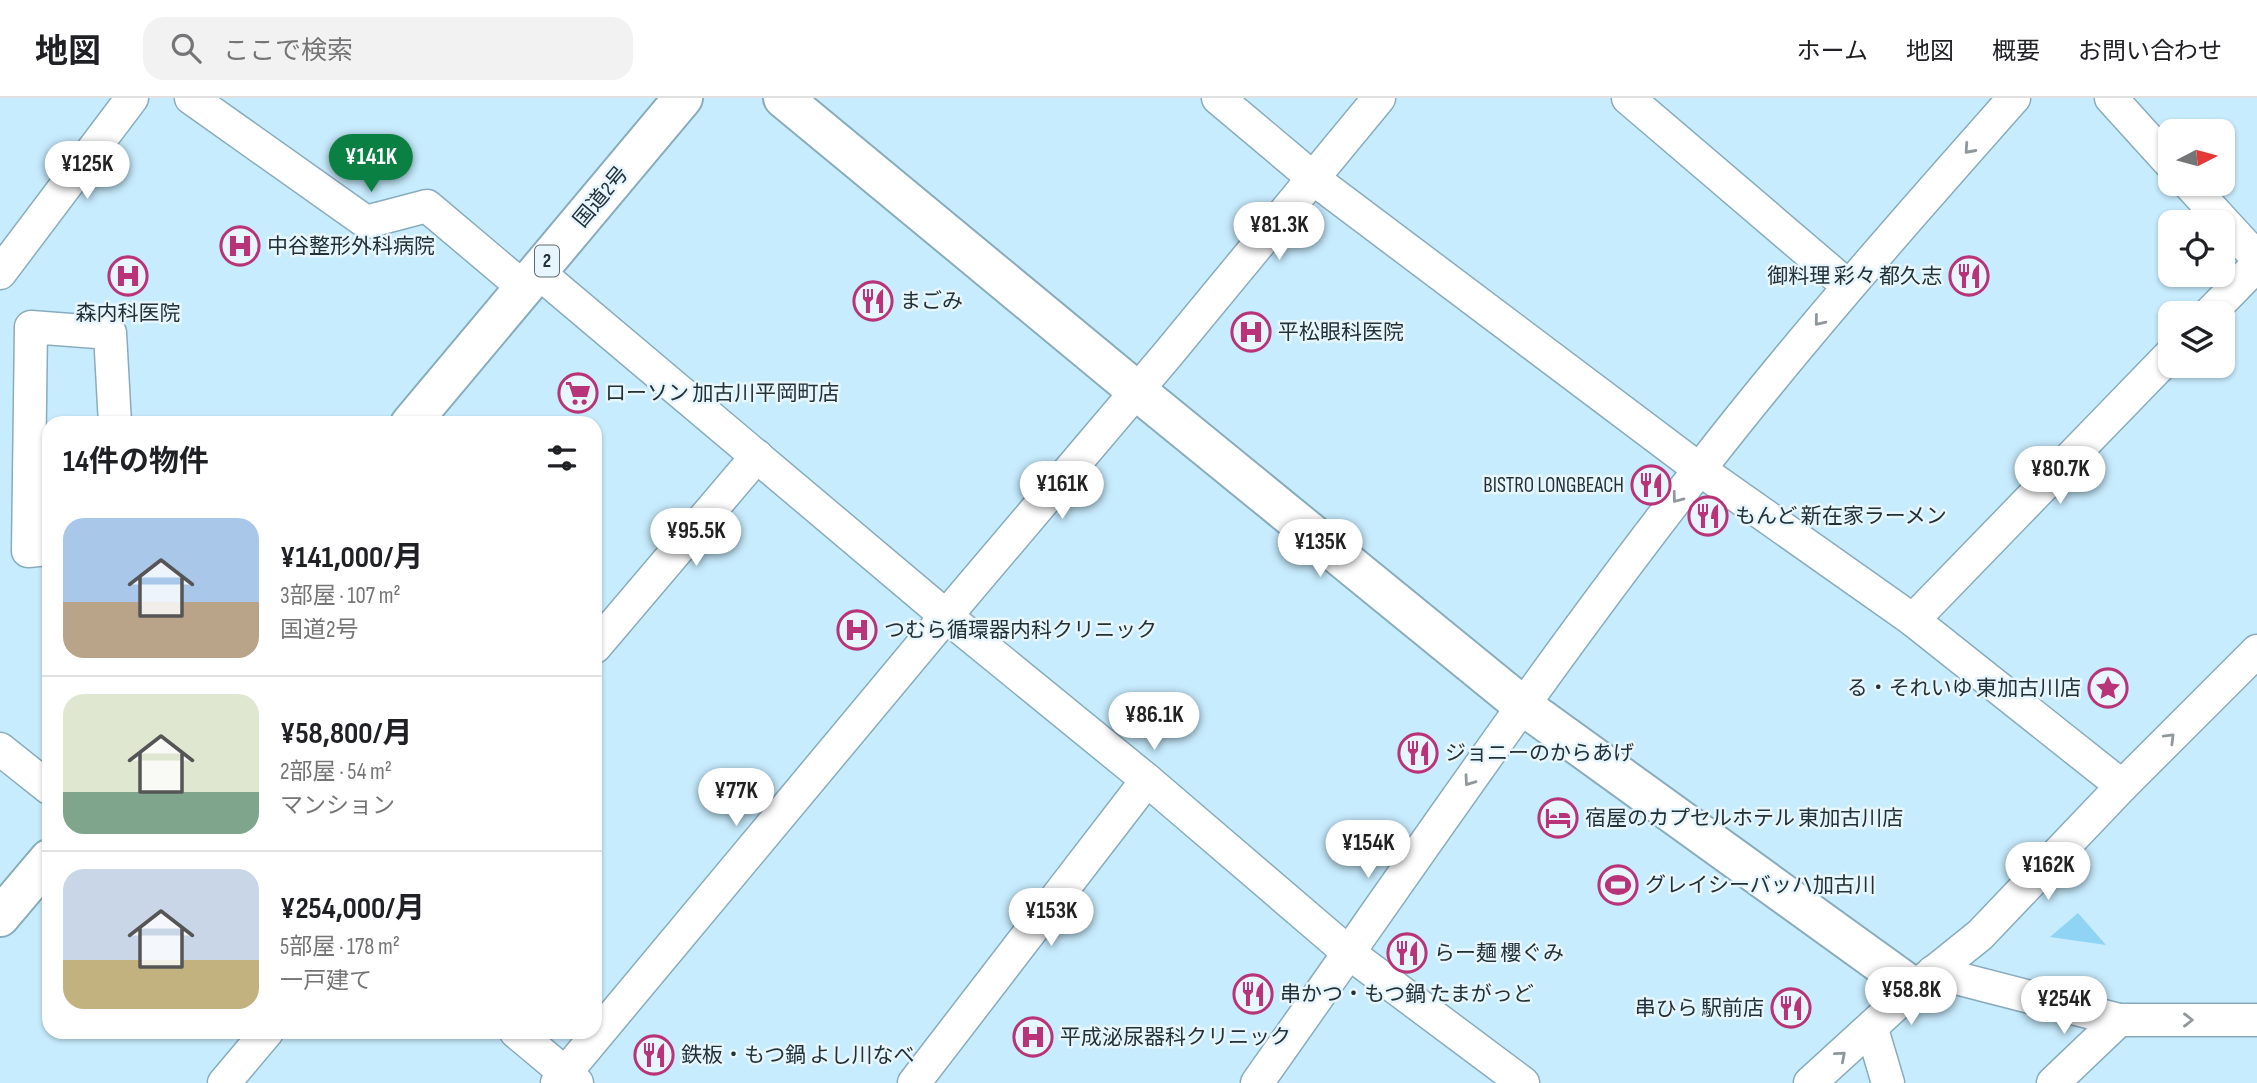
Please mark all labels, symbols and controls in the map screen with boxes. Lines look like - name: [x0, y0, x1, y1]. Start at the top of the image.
- search box: [143, 17, 633, 80]
- icon: search: [167, 29, 205, 67]
- text: 地図: [35, 32, 101, 72]
- text: ここで検索: [223, 36, 353, 67]
- text: ホーム: [1797, 37, 1868, 66]
- text: 地図: [1906, 37, 1954, 66]
- text: 概要: [1992, 37, 2040, 66]
- text: お問い合わせ: [2078, 37, 2222, 66]
- north arrow: [2158, 119, 2235, 196]
- map controls: [2158, 119, 2235, 378]
- pin: ¥141K: [322, 134, 420, 194]
- pin: ¥125K: [38, 141, 136, 201]
- one-way arrow: [1964, 141, 1977, 154]
- text: ¥141K: [345, 143, 397, 171]
- text: ¥125K: [61, 150, 113, 178]
- street label: 国道2号: [568, 162, 634, 232]
- pin: ¥81.3K: [1222, 202, 1336, 262]
- button: locate: [2158, 210, 2235, 287]
- text: ¥81.3K: [1249, 211, 1309, 239]
- hospital icon: 中谷整形外科病院: [219, 225, 261, 267]
- place label: 中谷整形外科病院: [267, 234, 435, 259]
- road number: 2: [535, 246, 559, 276]
- hospital icon: 森内科医院: [107, 255, 149, 297]
- restaurant icon: 御料理 彩々 都久志: [1948, 255, 1990, 297]
- place label: 御料理 彩々 都久志: [1767, 264, 1942, 289]
- restaurant icon: まごみ: [852, 280, 894, 322]
- place label: まごみ: [900, 289, 963, 314]
- place label: 森内科医院: [76, 301, 181, 326]
- button: layers: [2158, 301, 2235, 378]
- hospital icon: 平松眼科医院: [1230, 311, 1272, 353]
- one-way arrow: [1815, 313, 1828, 325]
- place label: 平松眼科医院: [1278, 320, 1404, 345]
- supermarket icon: ローソン 加古川平岡町店: [557, 372, 599, 414]
- place label: ローソン 加古川平岡町店: [605, 381, 839, 406]
- icon: filters: [543, 439, 581, 477]
- text: 14件の物件: [63, 444, 209, 480]
- pin: ¥80.7K: [2003, 446, 2117, 506]
- text: ¥80.7K: [2031, 455, 2089, 483]
- pin: ¥161K: [1013, 462, 1111, 521]
- restaurant icon: BISTRO LONGBEACH: [1630, 464, 1672, 506]
- text: ¥161K: [1036, 470, 1088, 498]
- place label: BISTRO LONGBEACH: [1483, 473, 1624, 498]
- one-way arrow: [1673, 490, 1685, 503]
- restaurant icon: もんど 新在家ラーメン: [1687, 495, 1729, 537]
- place label: もんど 新在家ラーメン: [1735, 504, 1947, 529]
- pin: ¥95.5K: [639, 508, 753, 568]
- text: ¥95.5K: [666, 517, 726, 545]
- pin: ¥135K: [1271, 519, 1369, 579]
- text: ¥135K: [1294, 528, 1346, 556]
- text: ¥141,000/月: [280, 540, 423, 576]
- icon: home: [119, 546, 203, 630]
- text: 3部屋 · 107 m²: [280, 582, 401, 610]
- hospital icon: つむら循環器内科クリニック: [836, 609, 878, 651]
- text: 国道2号: [280, 616, 358, 644]
- place label: つむら循環器内科クリニック: [884, 618, 1157, 643]
- place icon: る・それいゆ 東加古川店: [2087, 667, 2129, 709]
- place label: る・それいゆ 東加古川店: [1847, 676, 2081, 701]
- pin: ¥86.1K: [1097, 692, 1211, 752]
- text: ¥86.1K: [1124, 701, 1184, 729]
- text: ¥58,800/月: [280, 716, 412, 752]
- icon: home: [119, 722, 203, 806]
- restaurant icon: ジョニーのからあげ: [1397, 732, 1439, 774]
- one-way arrow: [2162, 733, 2175, 746]
- place label: ジョニーのからあげ: [1445, 741, 1634, 766]
- text: 2部屋 · 54 m²: [280, 758, 392, 786]
- pin: ¥77K: [695, 768, 777, 828]
- one-way arrow: [1464, 774, 1477, 787]
- text: ¥77K: [714, 777, 758, 805]
- text: マンション: [280, 792, 395, 820]
- hotel icon: 宿屋のカプセルホテル 東加古川店: [1537, 797, 1579, 839]
- place label: 宿屋のカプセルホテル 東加古川店: [1585, 806, 1903, 831]
- pin: ¥154K: [1319, 820, 1417, 880]
- text: ¥154K: [1341, 829, 1395, 857]
- pin: ¥162K: [1999, 842, 2097, 902]
- text: ¥162K: [2021, 851, 2075, 879]
- sports icon: グレイシーバッハ加古川: [1597, 864, 1639, 906]
- place label: グレイシーバッハ加古川: [1645, 873, 1876, 898]
- pin: ¥153K: [1002, 888, 1100, 948]
- text: ¥254,000/月: [280, 891, 425, 927]
- icon: home: [119, 897, 203, 981]
- text: ¥153K: [1025, 897, 1077, 925]
- restaurant icon: らー麺 櫻ぐみ: [1386, 932, 1428, 974]
- text: 5部屋 · 178 m²: [280, 933, 400, 961]
- place label: らー麺 櫻ぐみ: [1434, 941, 1564, 966]
- text: 一戸建て: [280, 967, 372, 995]
- pin: ¥58.8K: [1854, 968, 1968, 1027]
- restaurant icon: 串かつ・もつ鍋 たまがっど: [1232, 973, 1274, 1015]
- text: ¥58.8K: [1881, 976, 1941, 1004]
- pin: ¥254K: [2015, 976, 2113, 1036]
- place label: 串かつ・もつ鍋 たまがっど: [1280, 982, 1534, 1007]
- text: ¥254K: [2037, 985, 2091, 1013]
- restaurant icon: 串ひら 駅前店: [1770, 987, 1812, 1029]
- place label: 串ひら 駅前店: [1635, 996, 1764, 1021]
- one-way arrow: [2183, 1012, 2193, 1028]
- hospital icon: 平成泌尿器科クリニック: [1012, 1016, 1054, 1058]
- place label: 平成泌尿器科クリニック: [1060, 1025, 1291, 1050]
- restaurant icon: 鉄板・もつ鍋 よし川なべ: [633, 1034, 675, 1076]
- place label: 鉄板・もつ鍋 よし川なべ: [681, 1043, 915, 1068]
- one-way arrow: [1833, 1052, 1846, 1064]

